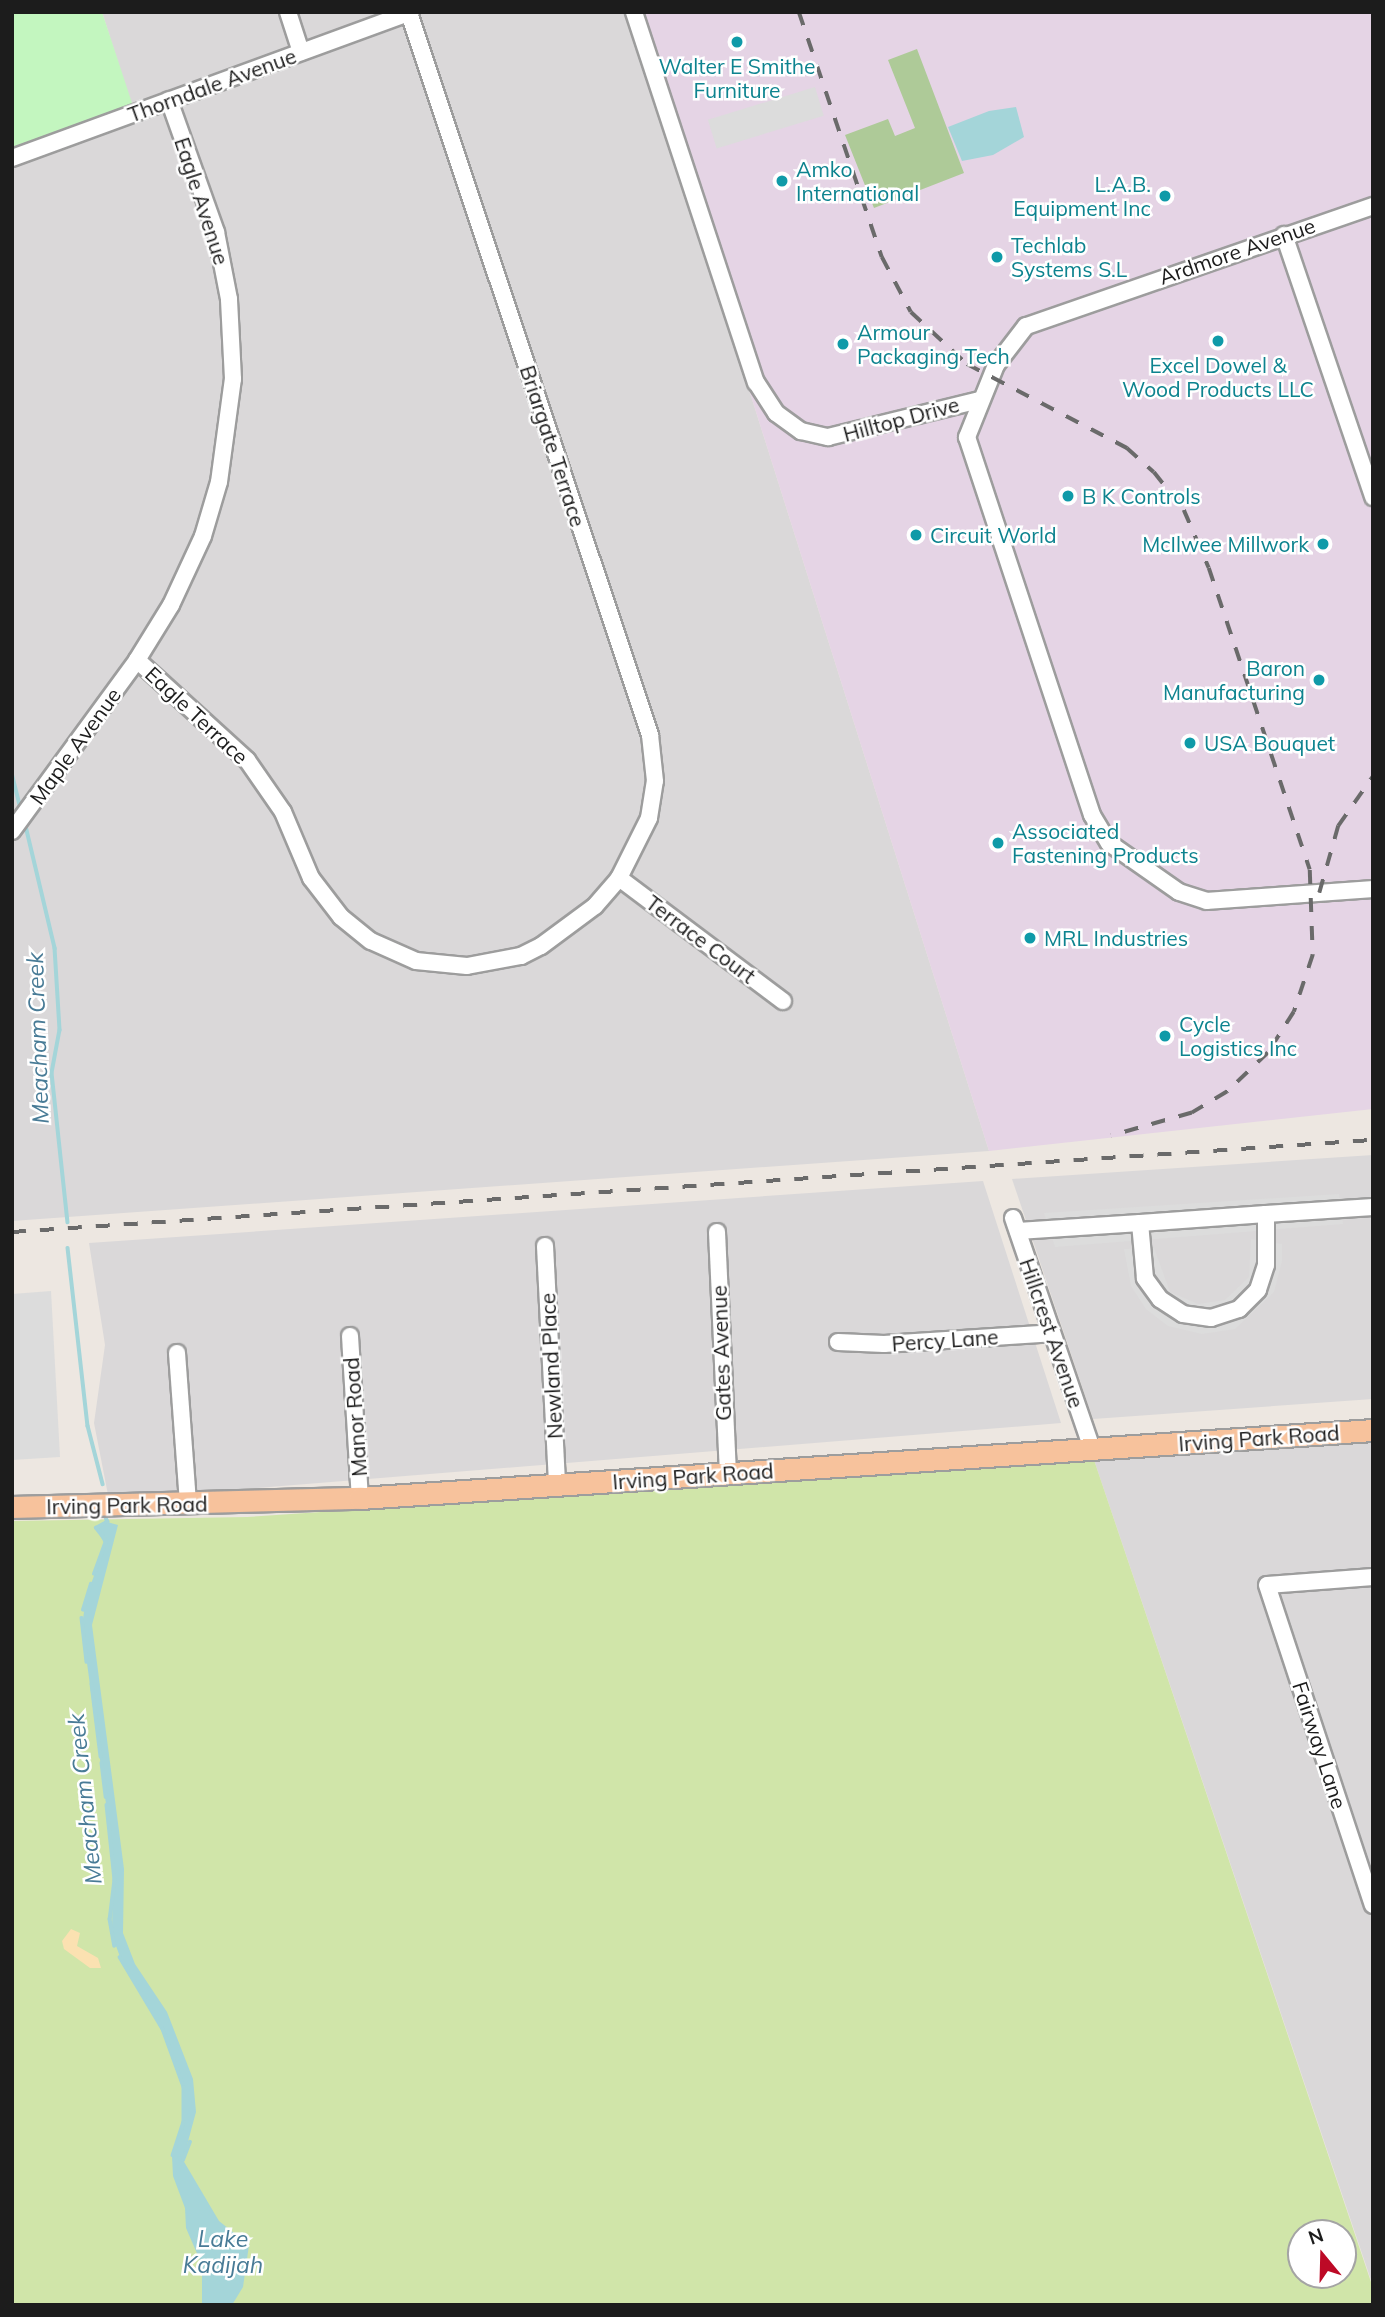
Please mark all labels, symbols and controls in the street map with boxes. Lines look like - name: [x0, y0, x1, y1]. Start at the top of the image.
- marker: Walter E Smithe Furniture: [729, 34, 745, 50]
- street label: Thorndale Avenue: [124, 43, 300, 127]
- place label: Walter E Smithe Furniture: [659, 53, 815, 103]
- street label: Eagle Avenue: [170, 134, 234, 268]
- place label: Amko International: [796, 156, 919, 206]
- place label: L.A.B. Equipment Inc: [1013, 171, 1151, 221]
- marker: Amko International: [774, 173, 790, 189]
- marker: L.A.B. Equipment Inc: [1157, 188, 1173, 204]
- street label: Ardmore Avenue: [1156, 212, 1318, 290]
- place label: Techlab Systems S.L: [1011, 232, 1127, 282]
- marker: Techlab Systems S.L: [989, 249, 1005, 265]
- place label: Armour Packaging Tech: [857, 319, 1010, 369]
- marker: Excel Dowel & Wood Products LLC: [1210, 333, 1226, 349]
- marker: Armour Packaging Tech: [835, 336, 851, 352]
- place label: Excel Dowel & Wood Products LLC: [1122, 352, 1314, 402]
- street label: Briargate Terrace: [515, 362, 591, 530]
- street label: Hilltop Drive: [840, 391, 962, 447]
- place label: B K Controls: [1082, 483, 1201, 509]
- marker: B K Controls: [1060, 488, 1076, 504]
- place label: Circuit World: [930, 522, 1057, 548]
- marker: Circuit World: [908, 527, 924, 543]
- place label: McIlwee Millwork: [1142, 531, 1309, 557]
- marker: McIlwee Millwork: [1315, 536, 1331, 552]
- place label: Baron Manufacturing: [1163, 655, 1305, 705]
- street label: Eagle Terrace: [140, 661, 254, 769]
- marker: Baron Manufacturing: [1311, 672, 1327, 688]
- street label: Maple Avenue: [24, 683, 126, 809]
- place label: USA Bouquet: [1204, 730, 1335, 756]
- marker: USA Bouquet: [1182, 735, 1198, 751]
- place label: Associated Fastening Products: [1012, 818, 1199, 868]
- marker: Associated Fastening Products: [990, 835, 1006, 851]
- street label: Terrace Court: [641, 890, 761, 988]
- place label: MRL Industries: [1044, 925, 1188, 951]
- marker: MRL Industries: [1022, 930, 1038, 946]
- water label: Meacham Creek: [21, 952, 55, 1124]
- place label: Cycle Logistics Inc: [1179, 1011, 1297, 1061]
- marker: Cycle Logistics Inc: [1157, 1028, 1173, 1044]
- street label: Hillcrest Avenue: [1015, 1255, 1089, 1411]
- street label: Gates Avenue: [706, 1285, 736, 1421]
- street label: Newland Place: [535, 1292, 567, 1440]
- street label: Percy Lane: [891, 1324, 999, 1356]
- street label: Manor Road: [338, 1357, 372, 1477]
- street label: Irving Park Road: [1178, 1420, 1340, 1456]
- street label: Irving Park Road: [612, 1458, 774, 1494]
- street label: Irving Park Road: [46, 1491, 208, 1519]
- street label: Fairway Lane: [1288, 1678, 1352, 1812]
- water label: Meacham Creek: [62, 1712, 108, 1886]
- north arrow: [1287, 2219, 1357, 2289]
- text: N: [1305, 2222, 1327, 2250]
- water label: Lake Kadijah: [183, 2225, 263, 2279]

